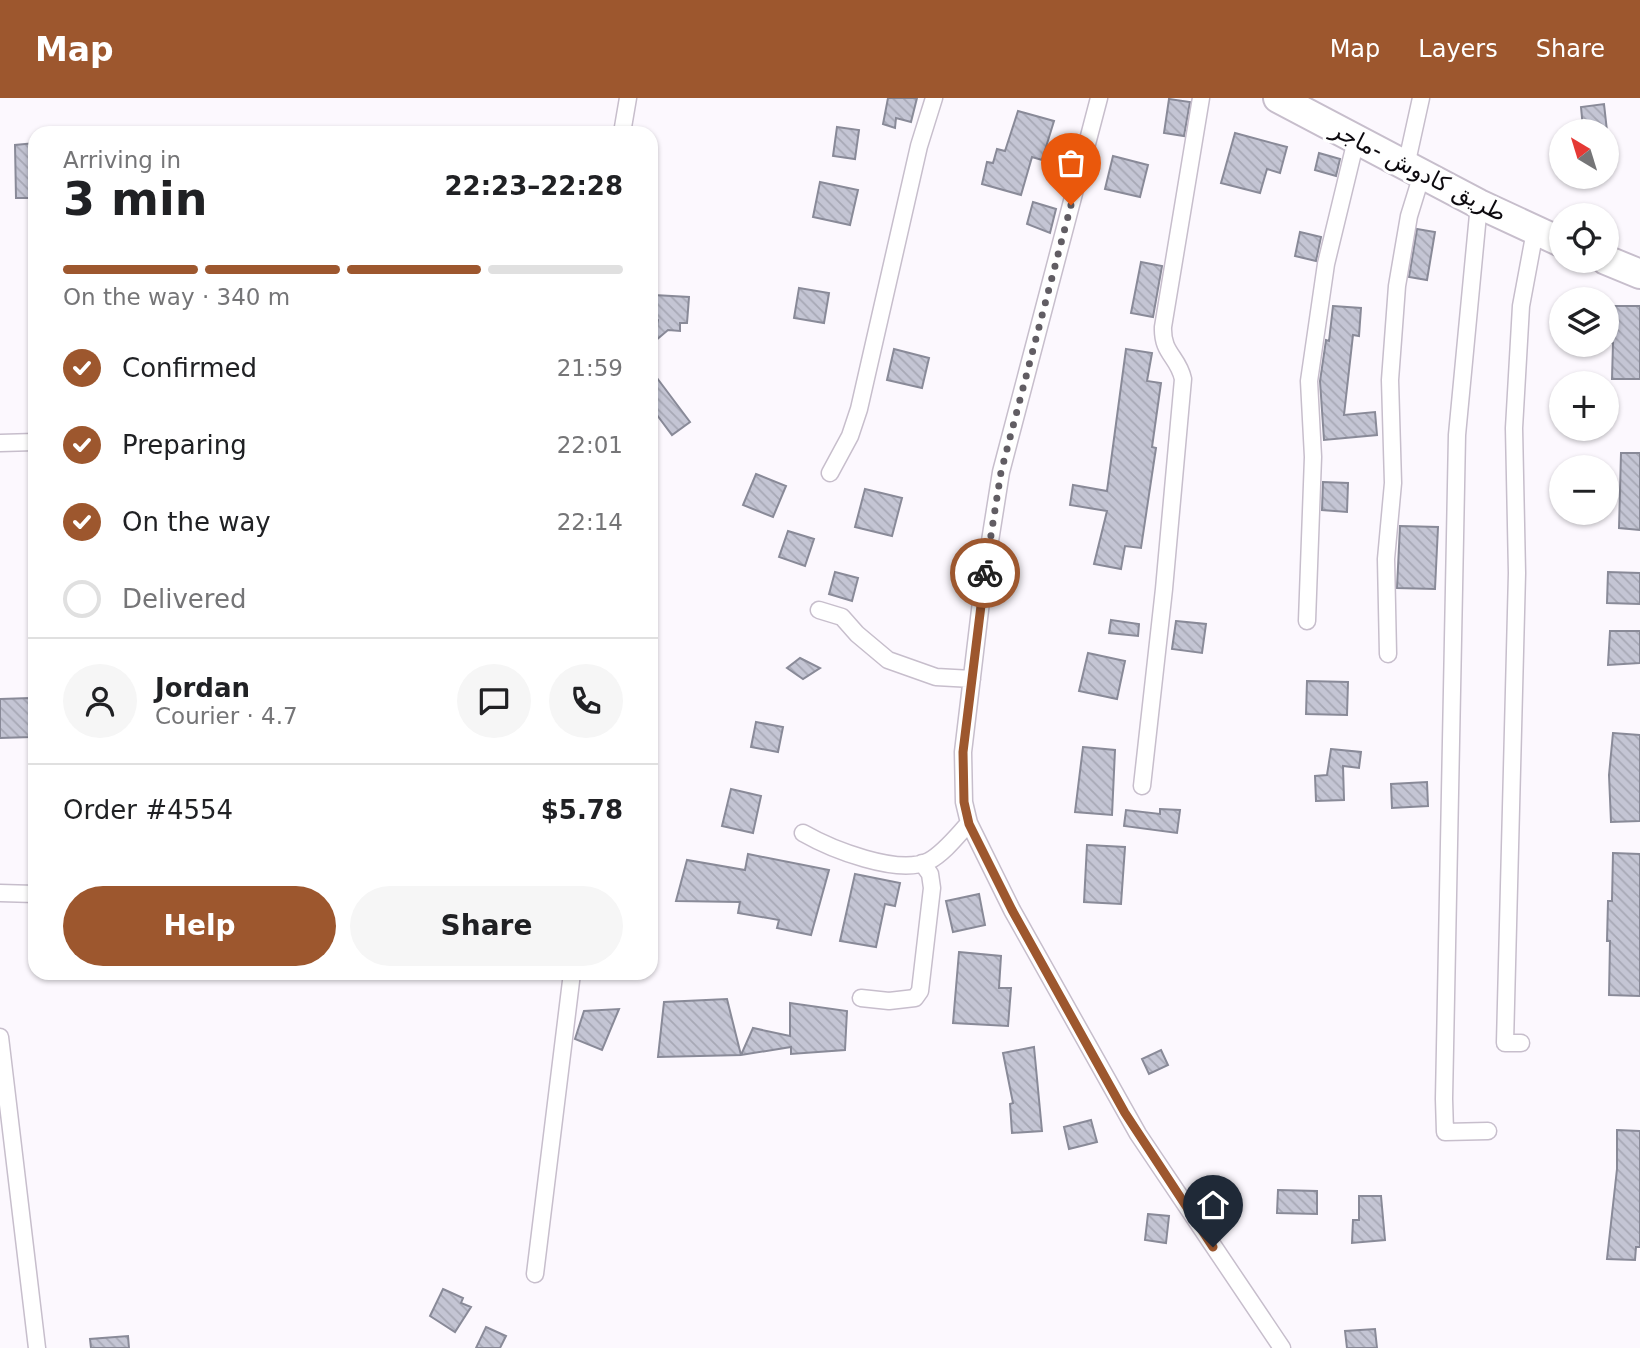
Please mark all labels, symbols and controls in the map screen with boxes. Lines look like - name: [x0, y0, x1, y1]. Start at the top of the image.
- text: Map: [35, 30, 114, 69]
- text: Map: [1330, 35, 1380, 63]
- text: Layers: [1418, 35, 1498, 63]
- text: Share: [1536, 35, 1605, 63]
- street label: طريق كادوش -ماجر: [1326, 115, 1511, 227]
- north arrow: [1549, 119, 1619, 189]
- map controls: [1549, 119, 1619, 525]
- pin: [1041, 133, 1101, 205]
- icon: bag: [1052, 144, 1090, 182]
- text: Arriving in: [63, 147, 181, 173]
- text: 22:23–22:28: [444, 171, 623, 201]
- text: 3 min: [63, 172, 207, 226]
- button: locate: [1549, 203, 1619, 273]
- text: On the way · 340 m: [63, 284, 290, 310]
- button: layers: [1549, 287, 1619, 357]
- icon: check: [63, 349, 101, 387]
- text: Confirmed: [122, 353, 257, 383]
- text: 21:59: [557, 355, 623, 381]
- button: +: [1549, 371, 1619, 441]
- icon: check: [63, 426, 101, 464]
- text: Preparing: [122, 430, 247, 460]
- text: 22:01: [557, 432, 623, 458]
- button: −: [1549, 455, 1619, 525]
- icon: check: [63, 503, 101, 541]
- text: On the way: [122, 507, 271, 537]
- text: 22:14: [557, 509, 623, 535]
- courier: [950, 538, 1020, 608]
- icon: bike: [966, 554, 1004, 592]
- text: Delivered: [122, 584, 246, 614]
- button: person: [63, 664, 137, 738]
- button: chat: [457, 664, 531, 738]
- button: phone: [549, 664, 623, 738]
- text: Jordan: [155, 673, 250, 703]
- text: Courier · 4.7: [155, 703, 298, 729]
- text: Order #4554: [63, 795, 233, 825]
- text: $5.78: [541, 795, 623, 825]
- button: Help: [63, 886, 336, 966]
- button: Share: [350, 886, 623, 966]
- pin: [1183, 1175, 1243, 1247]
- icon: home: [1194, 1186, 1232, 1224]

